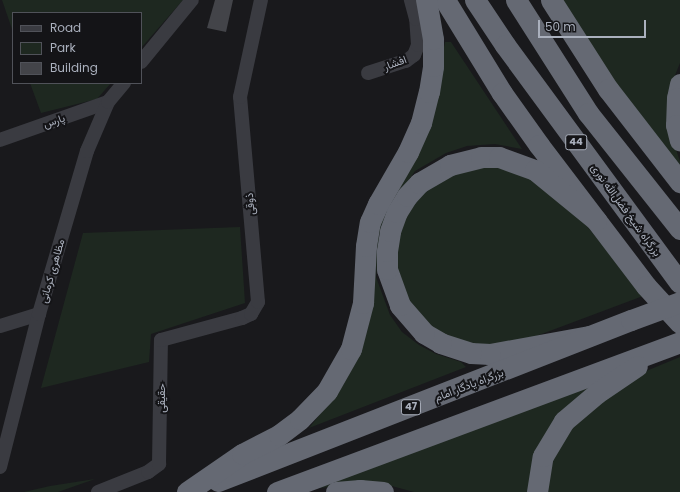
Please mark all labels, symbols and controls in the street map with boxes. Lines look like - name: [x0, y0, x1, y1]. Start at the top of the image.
- legend: [12, 12, 142, 84]
- scale bar: [540, 12, 648, 38]
- text: 50 m: [545, 18, 576, 35]
- text: Road: [50, 19, 81, 36]
- text: Park: [50, 39, 76, 56]
- street label: افشار: [382, 53, 408, 73]
- text: Building: [50, 59, 98, 76]
- street label: پارس: [41, 111, 67, 131]
- road number: 44: [565, 134, 587, 150]
- street label: بزرگراه شیخ فضل‌الله نوری: [588, 161, 664, 259]
- street label: ذوقی: [242, 192, 258, 216]
- street label: مظاهری کرمانی: [37, 237, 67, 305]
- street label: بزرگراه یادگار امام: [433, 366, 505, 404]
- street label: حقیقی: [154, 383, 168, 413]
- road number: 47: [400, 399, 422, 415]

